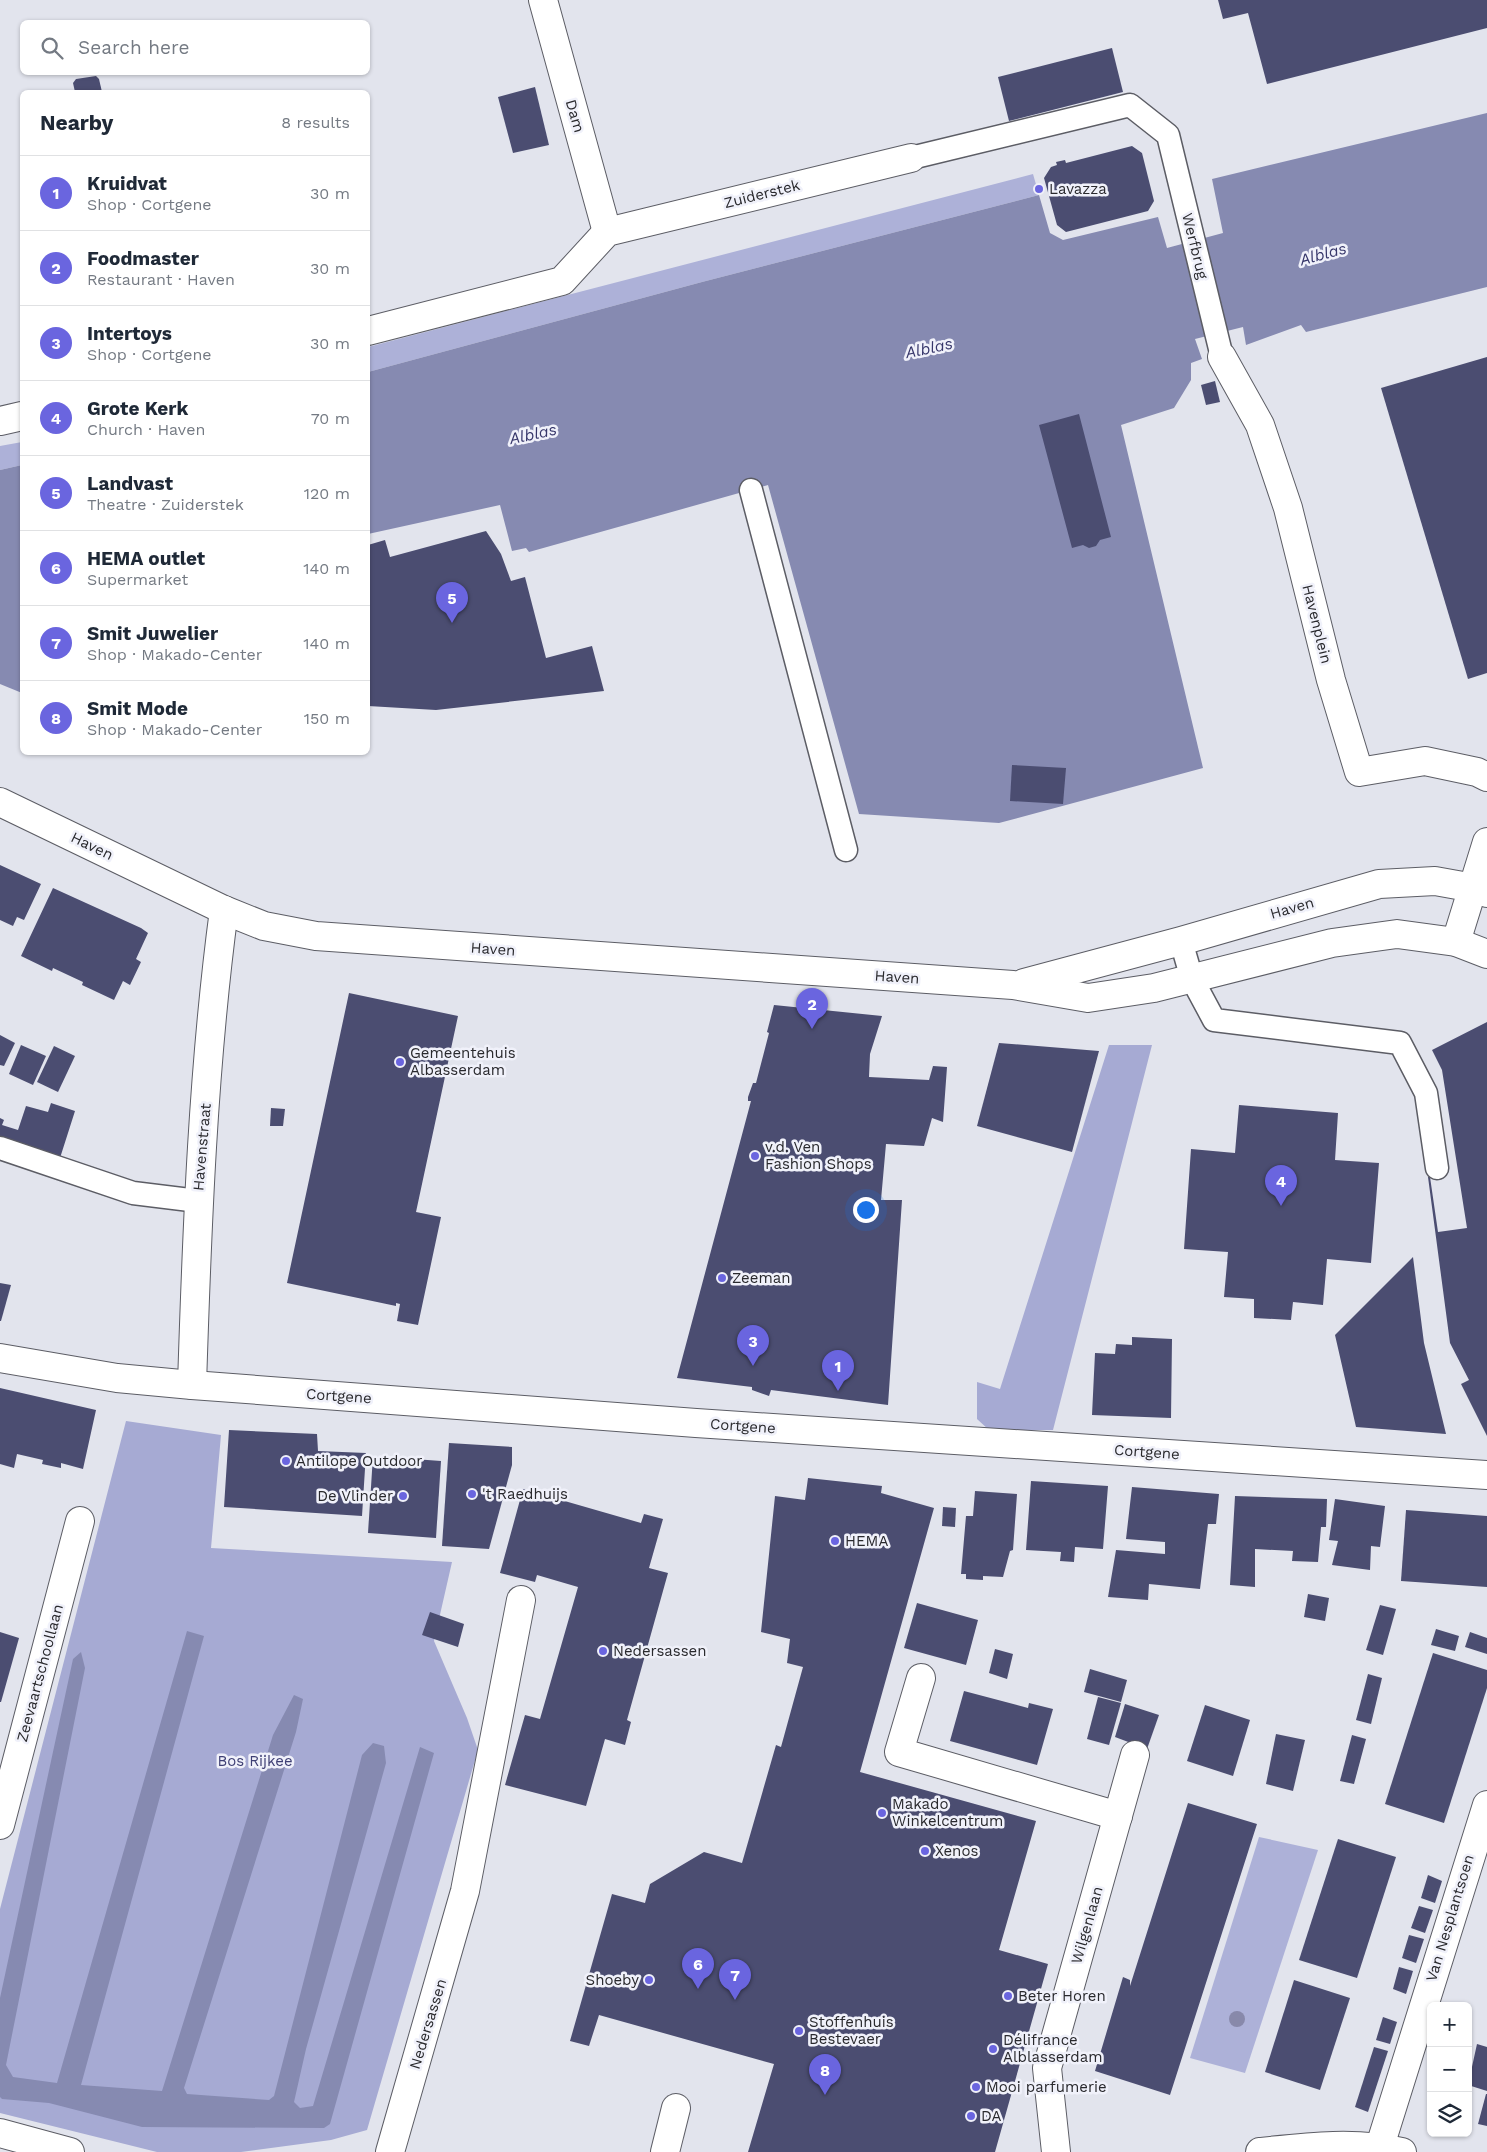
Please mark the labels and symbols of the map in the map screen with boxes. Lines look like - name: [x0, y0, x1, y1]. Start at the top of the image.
- street label: Dam: [562, 97, 588, 135]
- street label: Zuiderstek: [722, 176, 802, 212]
- place label: Lavazza: [1049, 180, 1107, 198]
- marker: Lavazza: [1033, 183, 1045, 195]
- street label: Werfbrug: [1178, 211, 1212, 281]
- water label: Alblas: [1297, 239, 1349, 270]
- water label: Alblas: [903, 334, 954, 362]
- water label: Alblas: [507, 420, 558, 448]
- pin: 5: [436, 582, 468, 623]
- street label: Havenplein: [1298, 583, 1336, 665]
- street label: Haven: [68, 828, 116, 864]
- street label: Haven: [1268, 893, 1316, 923]
- street label: Haven: [470, 938, 516, 960]
- street label: Haven: [874, 966, 920, 988]
- pin: 2: [796, 988, 828, 1029]
- place label: Gemeentehuis Albasserdam: [410, 1044, 516, 1079]
- marker: Gemeentehuis Albasserdam: [394, 1056, 406, 1068]
- street label: Havenstraat: [189, 1102, 215, 1192]
- place label: v.d. Ven Fashion Shops: [765, 1138, 872, 1173]
- marker: v.d. Ven Fashion Shops: [749, 1150, 761, 1162]
- pin: 4: [1265, 1165, 1297, 1206]
- your location: [853, 1197, 879, 1223]
- place label: Zeeman: [732, 1269, 790, 1287]
- marker: Zeeman: [716, 1272, 728, 1284]
- pin: 3: [737, 1325, 769, 1366]
- pin: 1: [822, 1350, 854, 1391]
- street label: Cortgene: [306, 1385, 372, 1407]
- street label: Cortgene: [710, 1415, 776, 1437]
- street label: Cortgene: [1114, 1441, 1180, 1463]
- place label: Antilope Outdoor: [296, 1452, 422, 1470]
- marker: Antilope Outdoor: [280, 1455, 292, 1467]
- place label: 't Raedhuijs: [482, 1485, 568, 1503]
- place label: De Vlinder: [317, 1487, 393, 1505]
- marker: 't Raedhuijs: [466, 1488, 478, 1500]
- marker: De Vlinder: [397, 1490, 409, 1502]
- place label: HEMA: [845, 1532, 888, 1550]
- marker: HEMA: [829, 1535, 841, 1547]
- street label: Zeevaartschoollaan: [13, 1602, 67, 1744]
- place label: Nedersassen: [613, 1642, 707, 1660]
- marker: Nedersassen: [597, 1645, 609, 1657]
- park label: Bos Rijkee: [217, 1752, 293, 1770]
- place label: Makado Winkelcentrum: [892, 1795, 1003, 1830]
- marker: Makado Winkelcentrum: [876, 1807, 888, 1819]
- place label: Xenos: [935, 1842, 978, 1860]
- marker: Xenos: [919, 1845, 931, 1857]
- street label: Van Nesplantsoen: [1422, 1852, 1478, 1984]
- street label: Wilgenlaan: [1067, 1884, 1107, 1966]
- pin: 6: [682, 1948, 714, 1989]
- pin: 7: [719, 1959, 751, 2000]
- place label: Shoeby: [586, 1971, 639, 1989]
- marker: Shoeby: [643, 1974, 655, 1986]
- street label: Nedersassen: [406, 1977, 450, 2071]
- place label: Beter Horen: [1018, 1987, 1106, 2005]
- marker: Beter Horen: [1002, 1990, 1014, 2002]
- place label: Stoffenhuis Bestevaer: [809, 2013, 894, 2048]
- marker: Stoffenhuis Bestevaer: [793, 2025, 805, 2037]
- place label: Délifrance Alblasserdam: [1003, 2031, 1103, 2066]
- marker: Délifrance Alblasserdam: [987, 2043, 999, 2055]
- pin: 8: [809, 2054, 841, 2095]
- place label: Mooi parfumerie: [986, 2078, 1107, 2096]
- marker: Mooi parfumerie: [970, 2081, 982, 2093]
- place label: DA: [981, 2107, 1001, 2125]
- marker: DA: [965, 2110, 977, 2122]

